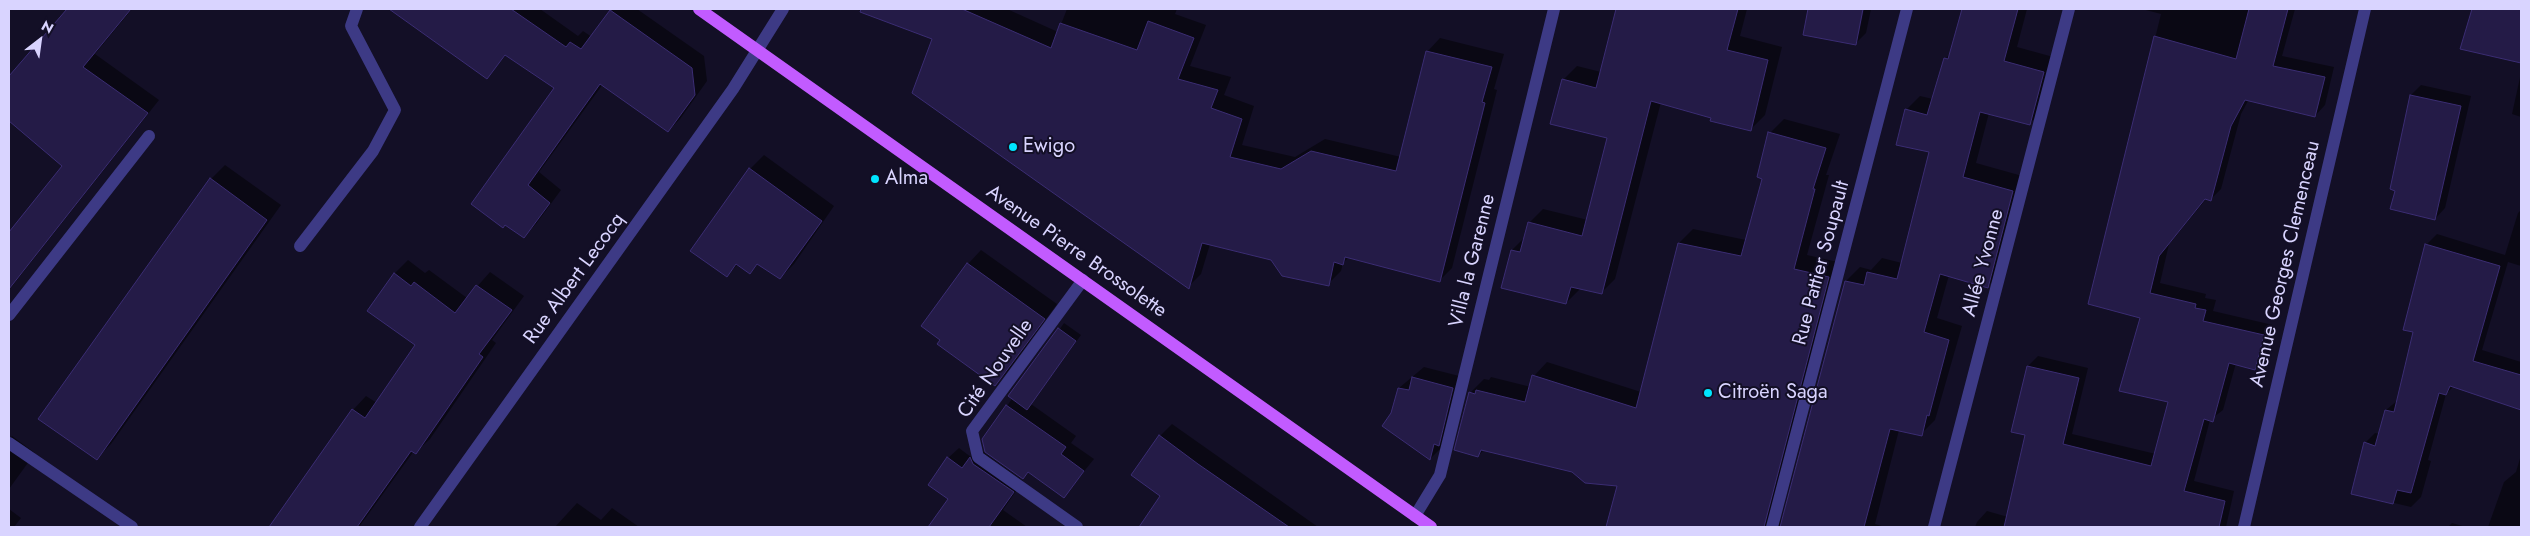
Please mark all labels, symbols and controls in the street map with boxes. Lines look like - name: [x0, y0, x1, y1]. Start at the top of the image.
- north arrow: [15, 15, 65, 65]
- text: N: [38, 16, 57, 38]
- place label: Ewigo: [1023, 135, 1075, 159]
- street label: Avenue Georges Clemenceau: [2246, 138, 2326, 390]
- marker: Ewigo: [1007, 141, 1019, 153]
- place label: Alma: [885, 167, 928, 191]
- marker: Alma: [869, 173, 881, 185]
- street label: Rue Pattier Soupault: [1789, 178, 1855, 348]
- street label: Avenue Pierre Brossolette: [981, 181, 1171, 323]
- street label: Villa la Garenne: [1445, 192, 1501, 330]
- street label: Allée Yvonne: [1958, 207, 2010, 319]
- street label: Rue Albert Lecocq: [519, 209, 631, 349]
- street label: Cité Nouvelle: [953, 315, 1039, 423]
- place label: Citroën Saga: [1718, 381, 1828, 405]
- marker: Citroën Saga: [1702, 387, 1714, 399]

